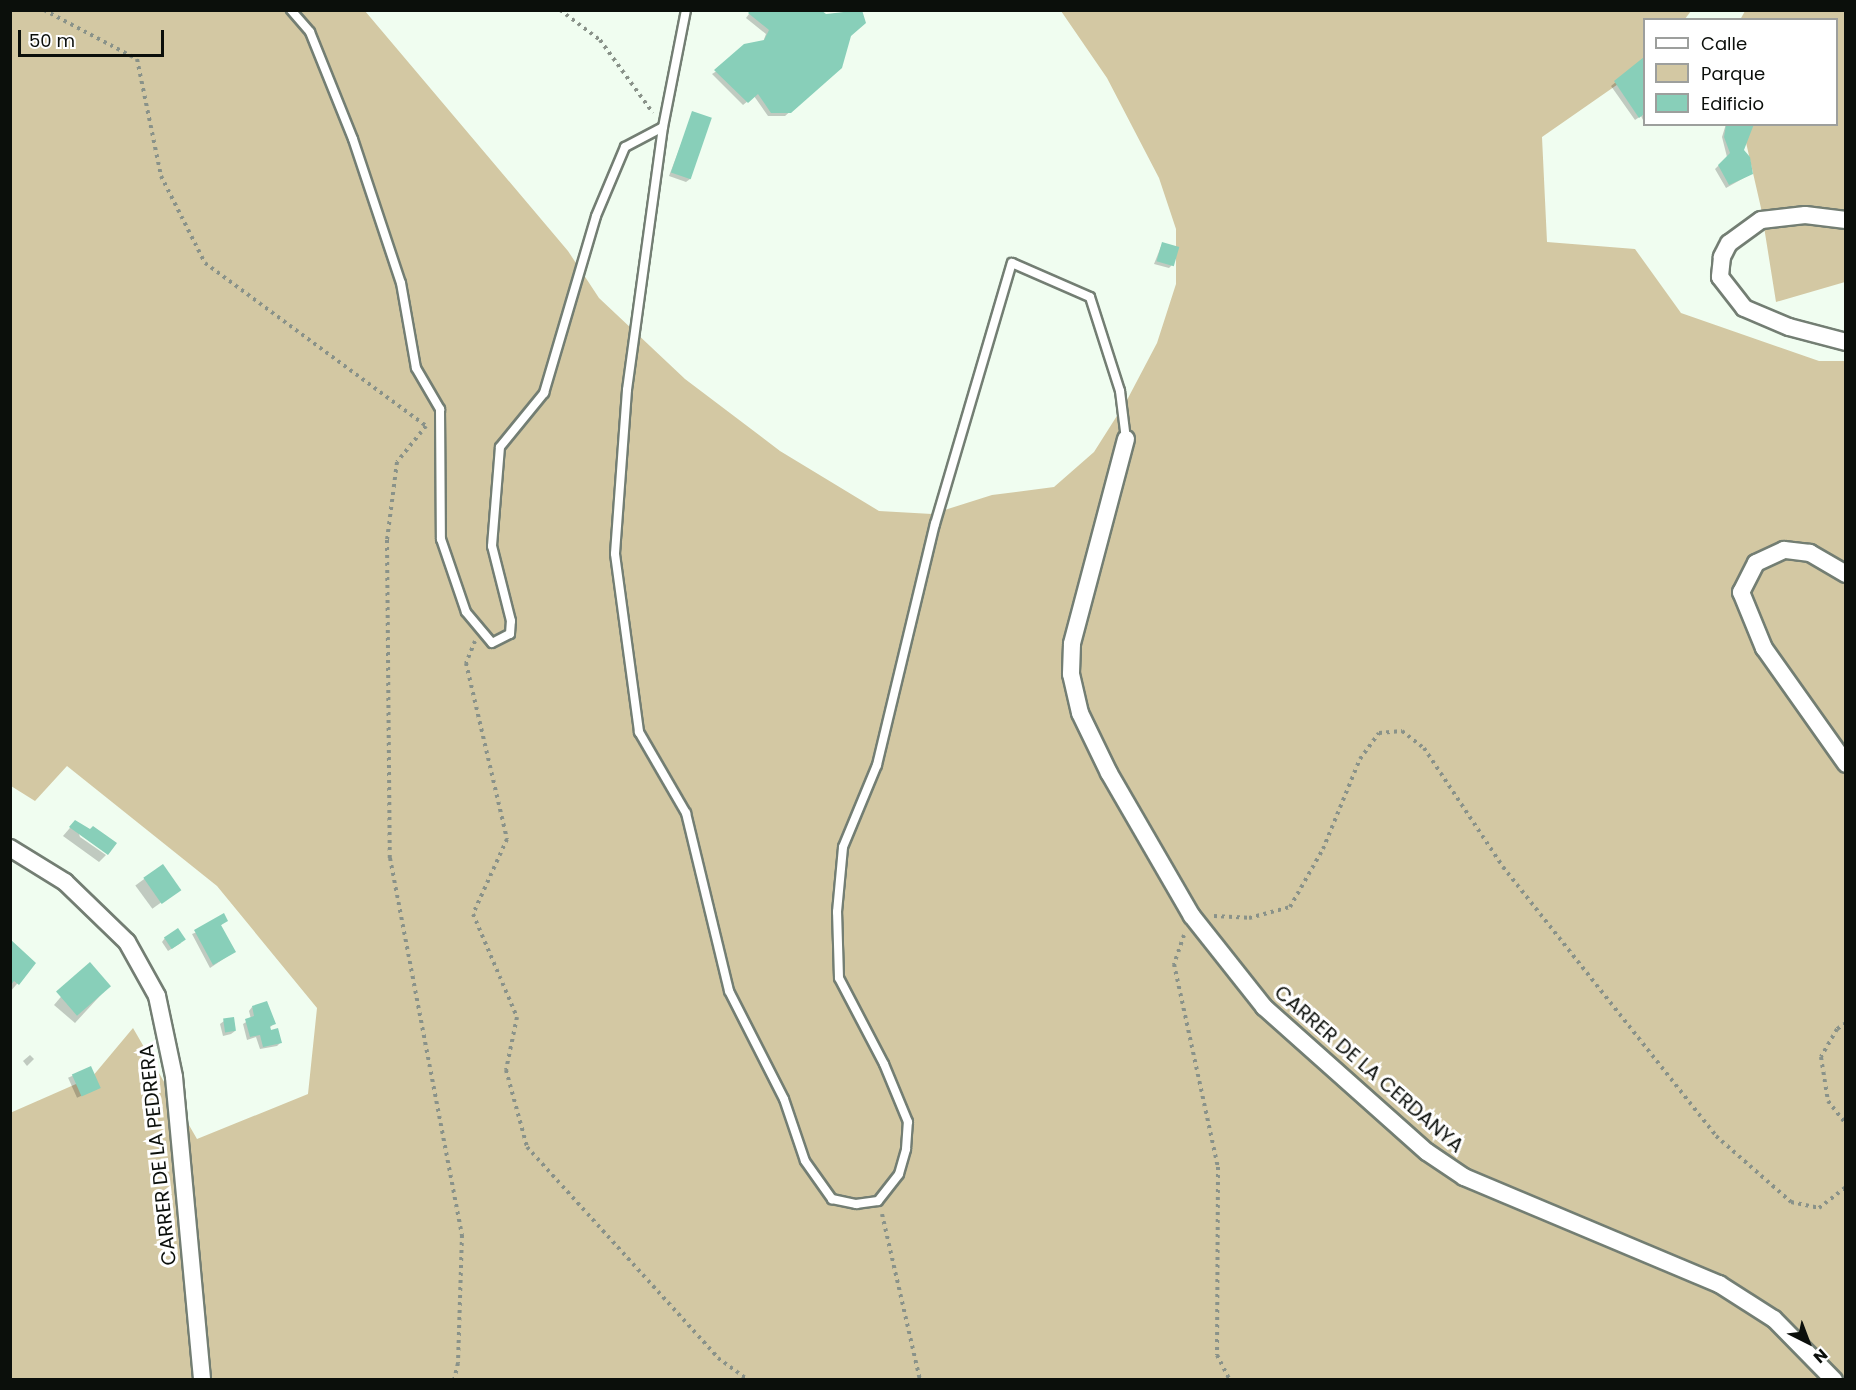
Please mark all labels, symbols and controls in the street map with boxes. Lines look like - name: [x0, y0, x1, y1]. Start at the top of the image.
- scale bar: [21, 18, 166, 56]
- legend: [1643, 18, 1838, 126]
- text: 50 m: [29, 28, 75, 53]
- text: Calle: [1701, 31, 1747, 56]
- text: Parque: [1701, 61, 1765, 86]
- text: Edificio: [1701, 91, 1764, 116]
- street label: CARRER DE LA CERDANYA: [1269, 980, 1469, 1158]
- street label: CARRER DE LA PEDRERA: [134, 1043, 182, 1267]
- north arrow: [1778, 1312, 1838, 1372]
- text: N: [1808, 1343, 1833, 1368]

